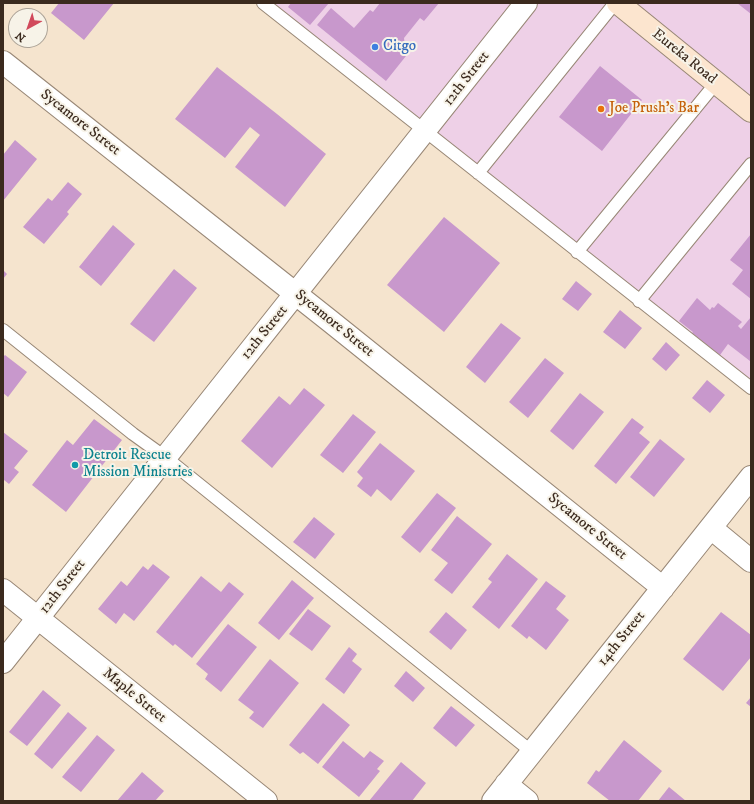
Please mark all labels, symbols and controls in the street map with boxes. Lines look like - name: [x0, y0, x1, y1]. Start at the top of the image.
- north arrow: [8, 8, 48, 48]
- street label: Eureka Road: [648, 26, 720, 88]
- text: N: [13, 28, 29, 45]
- place label: Citgo: [383, 38, 416, 56]
- marker: Citgo: [370, 42, 380, 52]
- street label: 12th Street: [440, 48, 494, 110]
- street label: Sycamore Street: [36, 86, 124, 160]
- place label: Joe Prush's Bar: [609, 100, 699, 118]
- marker: Joe Prush's Bar: [596, 104, 606, 114]
- street label: Sycamore Street: [291, 287, 377, 361]
- street label: 12th Street: [238, 302, 292, 364]
- place label: Detroit Rescue Mission Ministries: [83, 447, 193, 482]
- marker: Detroit Rescue Mission Ministries: [70, 460, 80, 470]
- street label: Sycamore Street: [544, 490, 630, 564]
- street label: 12th Street: [36, 556, 90, 618]
- street label: 14th Street: [594, 608, 650, 670]
- street label: Maple Street: [98, 665, 170, 727]

